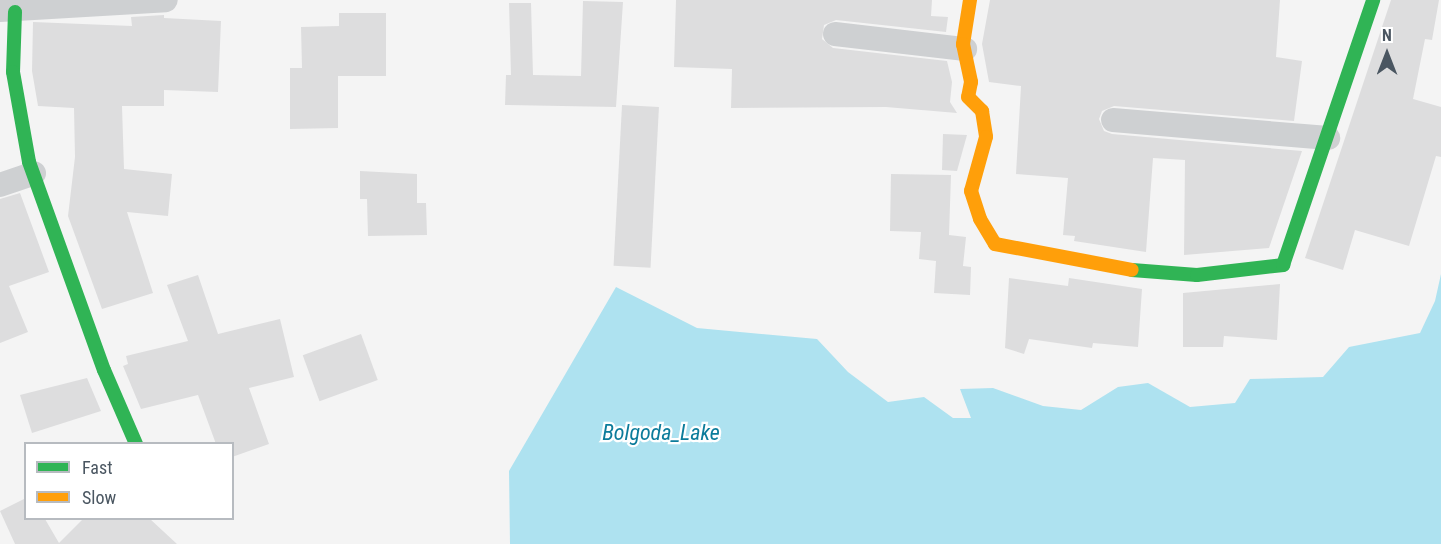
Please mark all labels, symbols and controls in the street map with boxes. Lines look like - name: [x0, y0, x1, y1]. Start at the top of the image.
- north arrow: [1357, 24, 1417, 84]
- text: N: [1382, 26, 1392, 45]
- water label: Bolgoda_Lake: [602, 420, 720, 446]
- legend: [24, 442, 234, 520]
- text: Fast: [82, 457, 113, 478]
- text: Slow: [82, 487, 116, 508]

